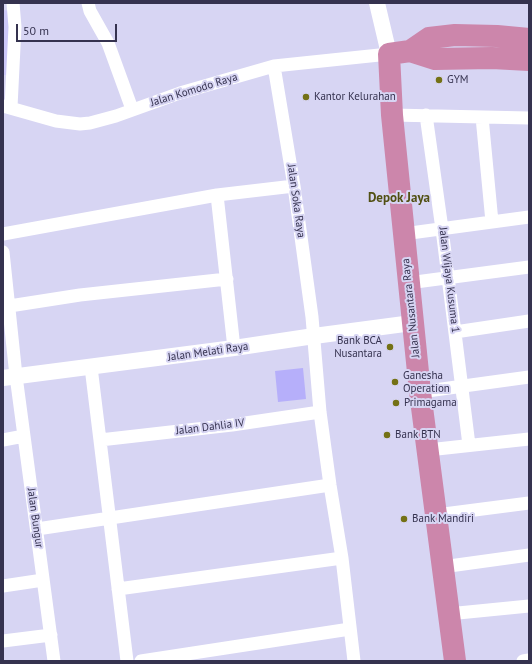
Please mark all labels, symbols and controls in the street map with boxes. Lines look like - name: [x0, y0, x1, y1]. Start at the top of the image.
- scale bar: [18, 16, 119, 42]
- text: 50 m: [23, 23, 49, 38]
- street label: Jalan Komodo Raya: [149, 70, 239, 110]
- place label: GYM: [447, 73, 469, 87]
- marker: GYM: [434, 75, 444, 85]
- place label: Kantor Kelurahan: [314, 90, 396, 104]
- marker: Kantor Kelurahan: [301, 92, 311, 102]
- street label: Jalan Soka Raya: [284, 163, 308, 239]
- district label: Depok Jaya: [368, 190, 430, 206]
- street label: Jalan Wijaya Kusuma 1: [436, 226, 462, 334]
- street label: Jalan Nusantara Raya: [399, 258, 423, 358]
- place label: Bank BCA Nusantara: [334, 334, 382, 360]
- street label: Jalan Melati Raya: [167, 340, 249, 364]
- marker: Bank BCA Nusantara: [385, 342, 395, 352]
- place label: Ganesha Operation: [403, 369, 450, 395]
- marker: Ganesha Operation: [390, 377, 400, 387]
- place label: Primagama: [404, 396, 457, 410]
- marker: Primagama: [391, 398, 401, 408]
- street label: Jalan Dahlia IV: [175, 416, 245, 438]
- place label: Bank BTN: [395, 428, 441, 442]
- marker: Bank BTN: [382, 430, 392, 440]
- street label: Jalan Bungur: [24, 487, 46, 549]
- place label: Bank Mandiri: [412, 512, 474, 526]
- marker: Bank Mandiri: [399, 514, 409, 524]

